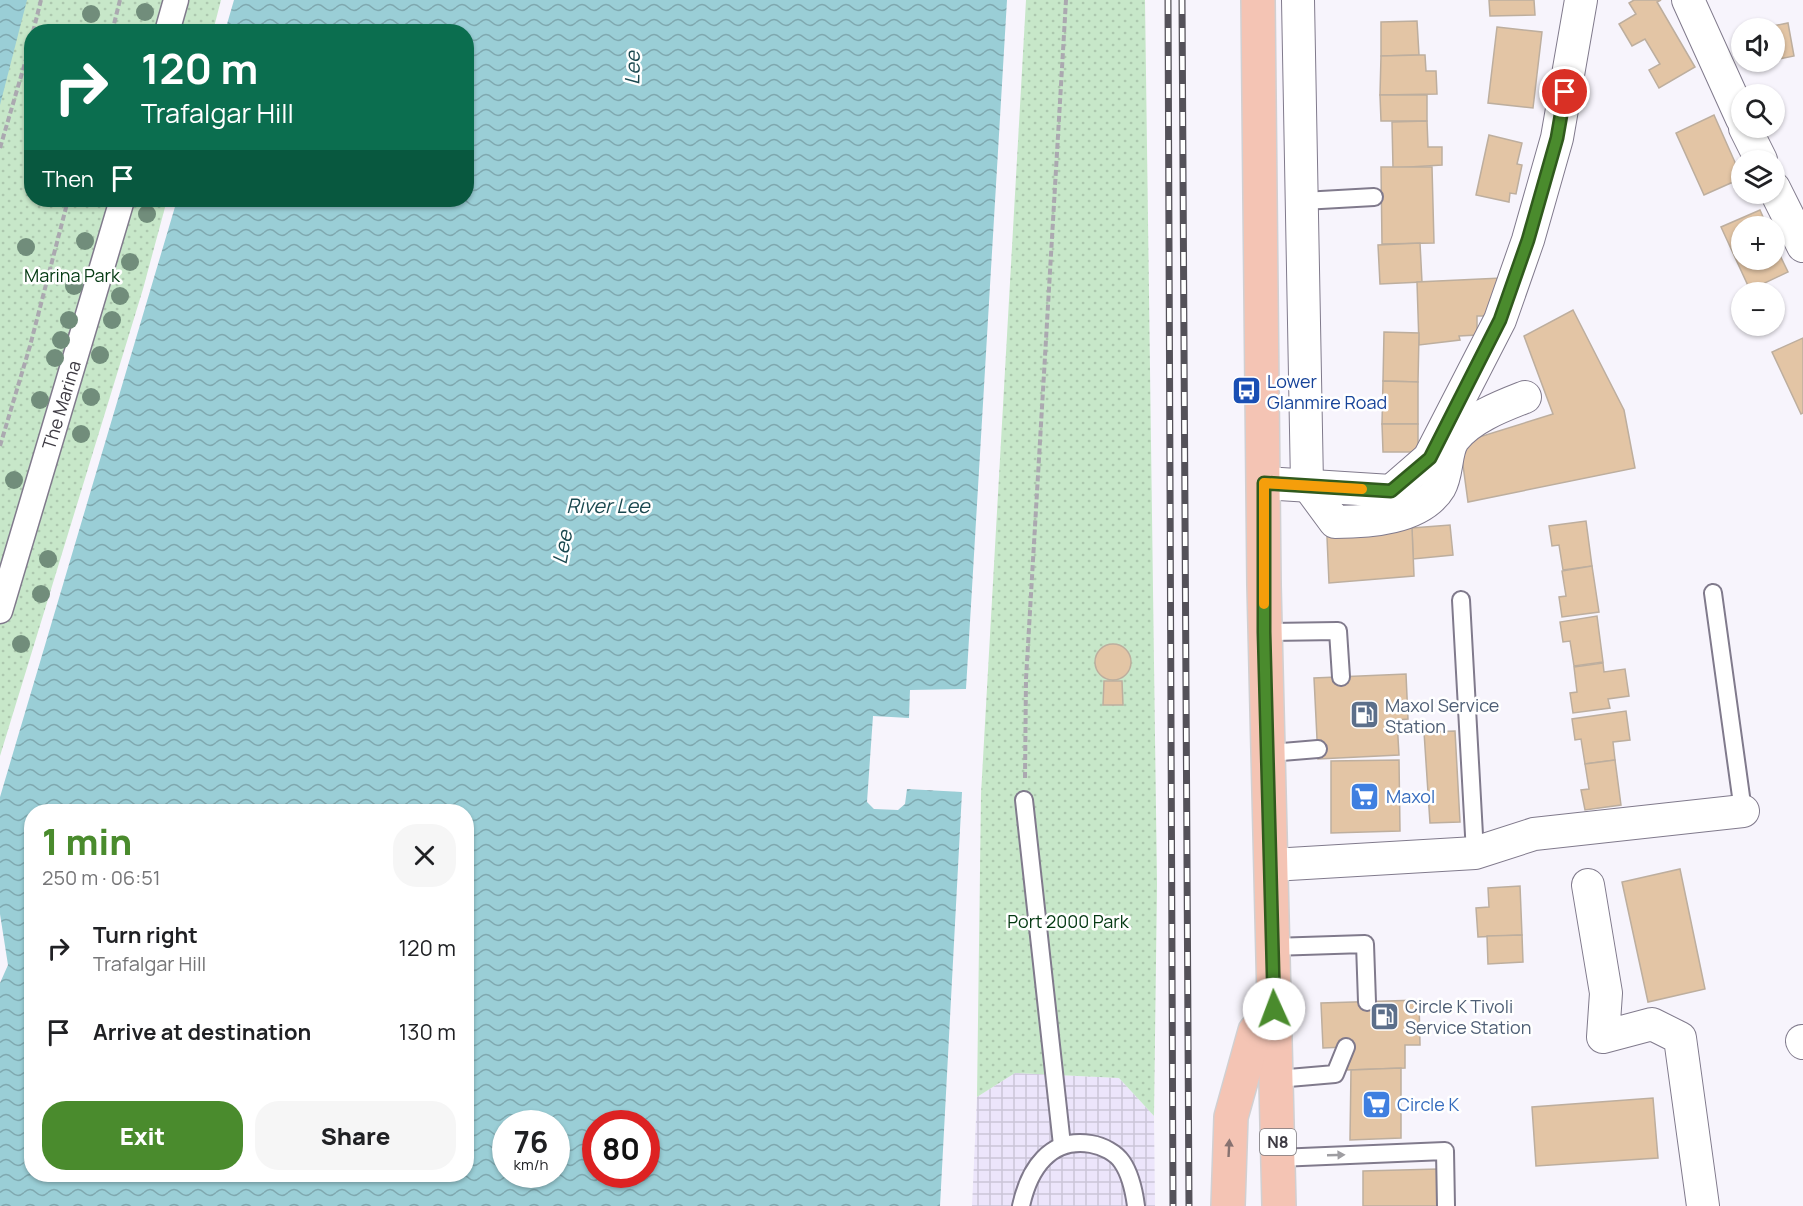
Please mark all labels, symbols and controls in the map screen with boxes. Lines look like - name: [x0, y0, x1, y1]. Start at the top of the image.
- map controls: [1731, 18, 1785, 336]
- button: sound: [1731, 18, 1785, 72]
- text: 120 m: [141, 39, 258, 97]
- icon: right: [42, 48, 120, 126]
- water label: Lee: [618, 50, 646, 85]
- pin: [1539, 66, 1590, 117]
- icon: arrive: [1548, 75, 1581, 108]
- button: search: [1731, 84, 1785, 138]
- text: Trafalgar Hill: [141, 94, 294, 131]
- button: layers: [1731, 150, 1785, 204]
- icon: arrive: [106, 162, 139, 195]
- text: Then: [42, 164, 94, 194]
- button: +: [1731, 216, 1785, 270]
- park label: Marina Park: [24, 263, 121, 287]
- button: −: [1731, 282, 1785, 336]
- street label: The Marina: [36, 357, 86, 453]
- place label: Lower Glanmire Road: [1267, 369, 1387, 414]
- bus stop icon: Lower Glanmire Road: [1230, 375, 1262, 407]
- water label: River Lee: [566, 492, 651, 519]
- water label: Lee: [546, 527, 579, 566]
- place label: Maxol Service Station: [1385, 693, 1499, 738]
- fuel station icon: Maxol Service Station: [1348, 699, 1380, 731]
- supermarket icon: Maxol: [1349, 780, 1381, 812]
- place label: Maxol: [1386, 784, 1435, 808]
- text: 1 min: [42, 817, 132, 866]
- button: close: [393, 824, 456, 887]
- text: 250 m · 06:51: [42, 864, 161, 891]
- park label: Port 2000 Park: [1007, 909, 1130, 933]
- text: Turn right: [93, 920, 198, 950]
- icon: right: [42, 932, 75, 965]
- text: 120 m: [398, 933, 456, 963]
- text: Trafalgar Hill: [93, 950, 206, 977]
- position arrow: [1242, 977, 1306, 1041]
- place label: Circle K Tivoli Service Station: [1405, 994, 1531, 1039]
- fuel station icon: Circle K Tivoli Service Station: [1368, 1000, 1400, 1032]
- icon: arrive: [42, 1016, 75, 1049]
- text: Arrive at destination: [93, 1017, 311, 1047]
- text: 130 m: [399, 1017, 456, 1047]
- supermarket icon: Circle K: [1360, 1088, 1392, 1120]
- place label: Circle K: [1397, 1092, 1459, 1116]
- button: Exit: [42, 1101, 243, 1170]
- button: Share: [255, 1101, 456, 1170]
- speed limit sign: 80: [582, 1110, 660, 1188]
- text: 76: [514, 1121, 548, 1162]
- road number: N8: [1260, 1129, 1296, 1155]
- one-way arrow: [1224, 1138, 1233, 1157]
- one-way arrow: [1327, 1151, 1346, 1160]
- text: km/h: [514, 1154, 548, 1175]

